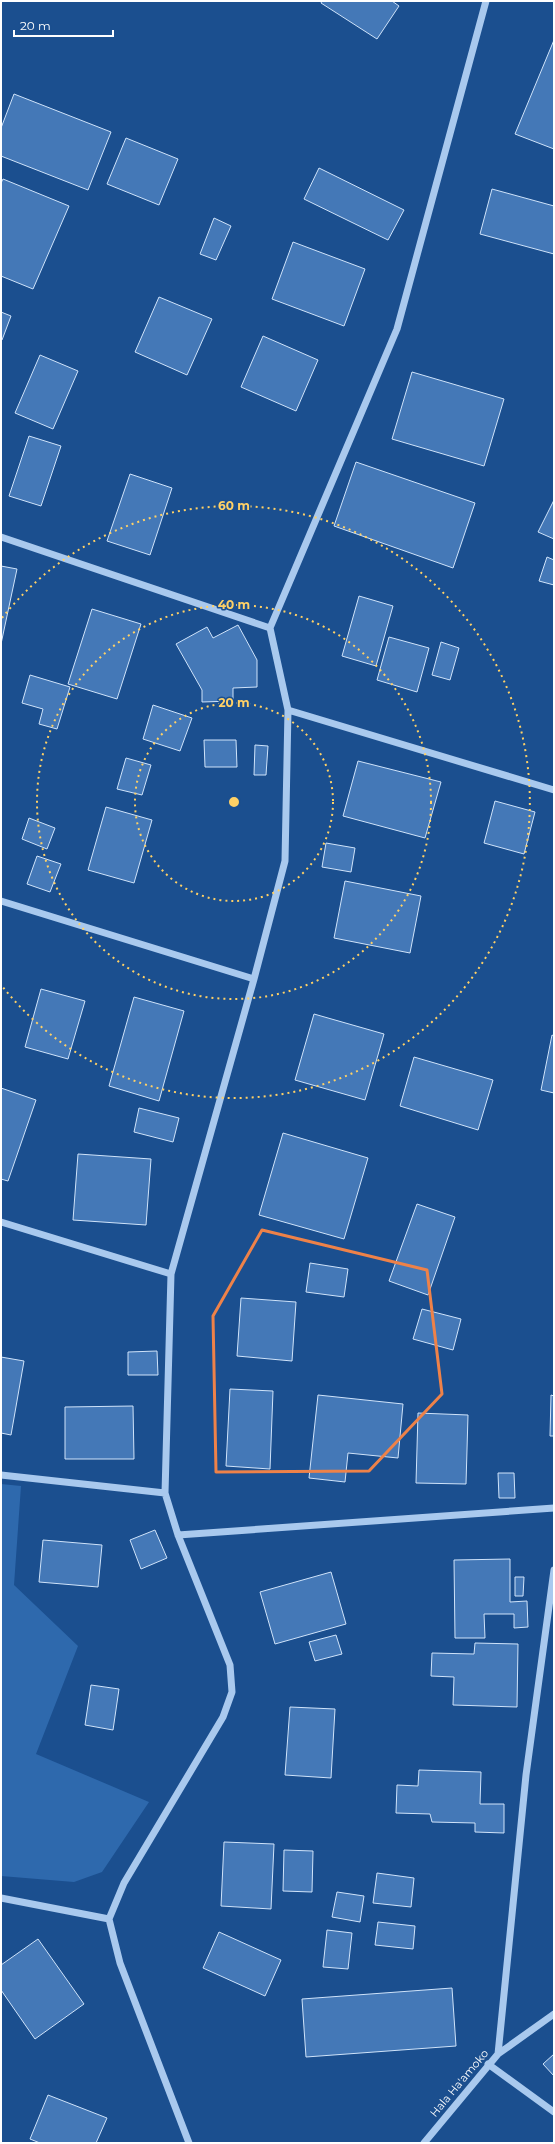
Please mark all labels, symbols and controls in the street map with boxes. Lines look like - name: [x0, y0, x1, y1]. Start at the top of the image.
- scale bar: [14, 12, 113, 38]
- text: 20 m: [20, 18, 51, 33]
- text: 60 m: [218, 498, 250, 513]
- text: 40 m: [218, 597, 250, 612]
- text: 20 m: [218, 695, 250, 710]
- centre of rings: [227, 795, 241, 809]
- street label: Hala Ha'amoko: [427, 2046, 491, 2120]

